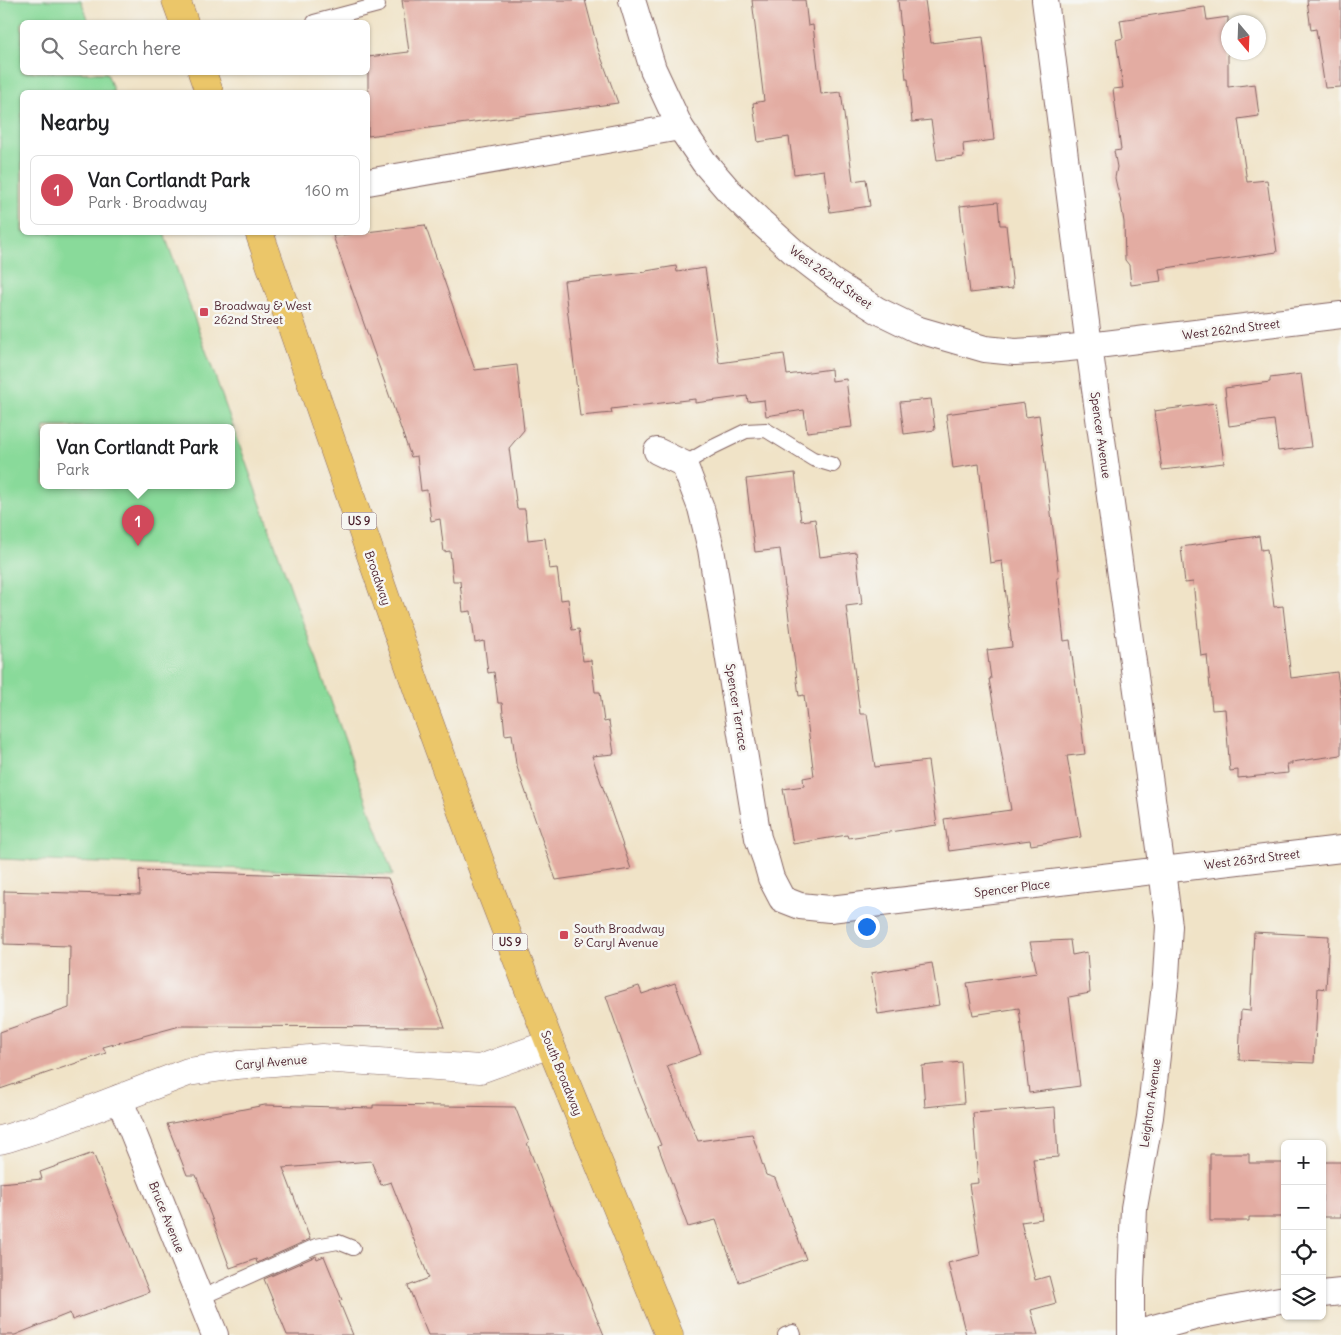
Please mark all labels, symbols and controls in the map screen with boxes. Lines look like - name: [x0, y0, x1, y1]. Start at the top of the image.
- north arrow: [1221, 15, 1266, 60]
- search box: [20, 20, 370, 75]
- icon: search: [38, 34, 66, 62]
- text: Search here: [78, 36, 181, 60]
- text: Nearby: [40, 109, 110, 136]
- text: Van Cortlandt Park: [88, 168, 250, 192]
- text: 1: [54, 180, 60, 200]
- text: 160 m: [305, 180, 349, 200]
- text: Park · Broadway: [88, 192, 207, 212]
- street label: West 262nd Street: [787, 242, 875, 312]
- place label: Broadway & West 262nd Street: [214, 298, 312, 327]
- marker: Broadway & West 262nd Street: [198, 306, 210, 318]
- street label: West 262nd Street: [1181, 316, 1281, 342]
- street label: Spencer Avenue: [1088, 391, 1114, 479]
- popup: [40, 424, 235, 489]
- text: Van Cortlandt Park: [56, 435, 219, 459]
- text: Park: [56, 459, 90, 479]
- pin: 1: [122, 505, 154, 546]
- road number: US 9: [342, 512, 376, 530]
- street label: Broadway: [362, 549, 394, 607]
- street label: Spencer Terrace: [723, 662, 751, 752]
- street label: West 263rd Street: [1203, 846, 1301, 872]
- street label: Spencer Place: [973, 876, 1051, 900]
- your location: [854, 914, 880, 940]
- place label: South Broadway & Caryl Avenue: [574, 921, 665, 950]
- marker: South Broadway & Caryl Avenue: [558, 929, 570, 941]
- road number: US 9: [492, 934, 528, 950]
- street label: South Broadway: [538, 1028, 586, 1118]
- street label: Caryl Avenue: [234, 1051, 308, 1073]
- street label: Leighton Avenue: [1136, 1058, 1164, 1148]
- map controls: [1281, 1140, 1326, 1320]
- button: +: [1281, 1140, 1326, 1185]
- street label: Bruce Avenue: [146, 1179, 188, 1255]
- button: −: [1281, 1185, 1326, 1230]
- button: locate: [1281, 1230, 1326, 1275]
- button: layers: [1281, 1275, 1326, 1320]

